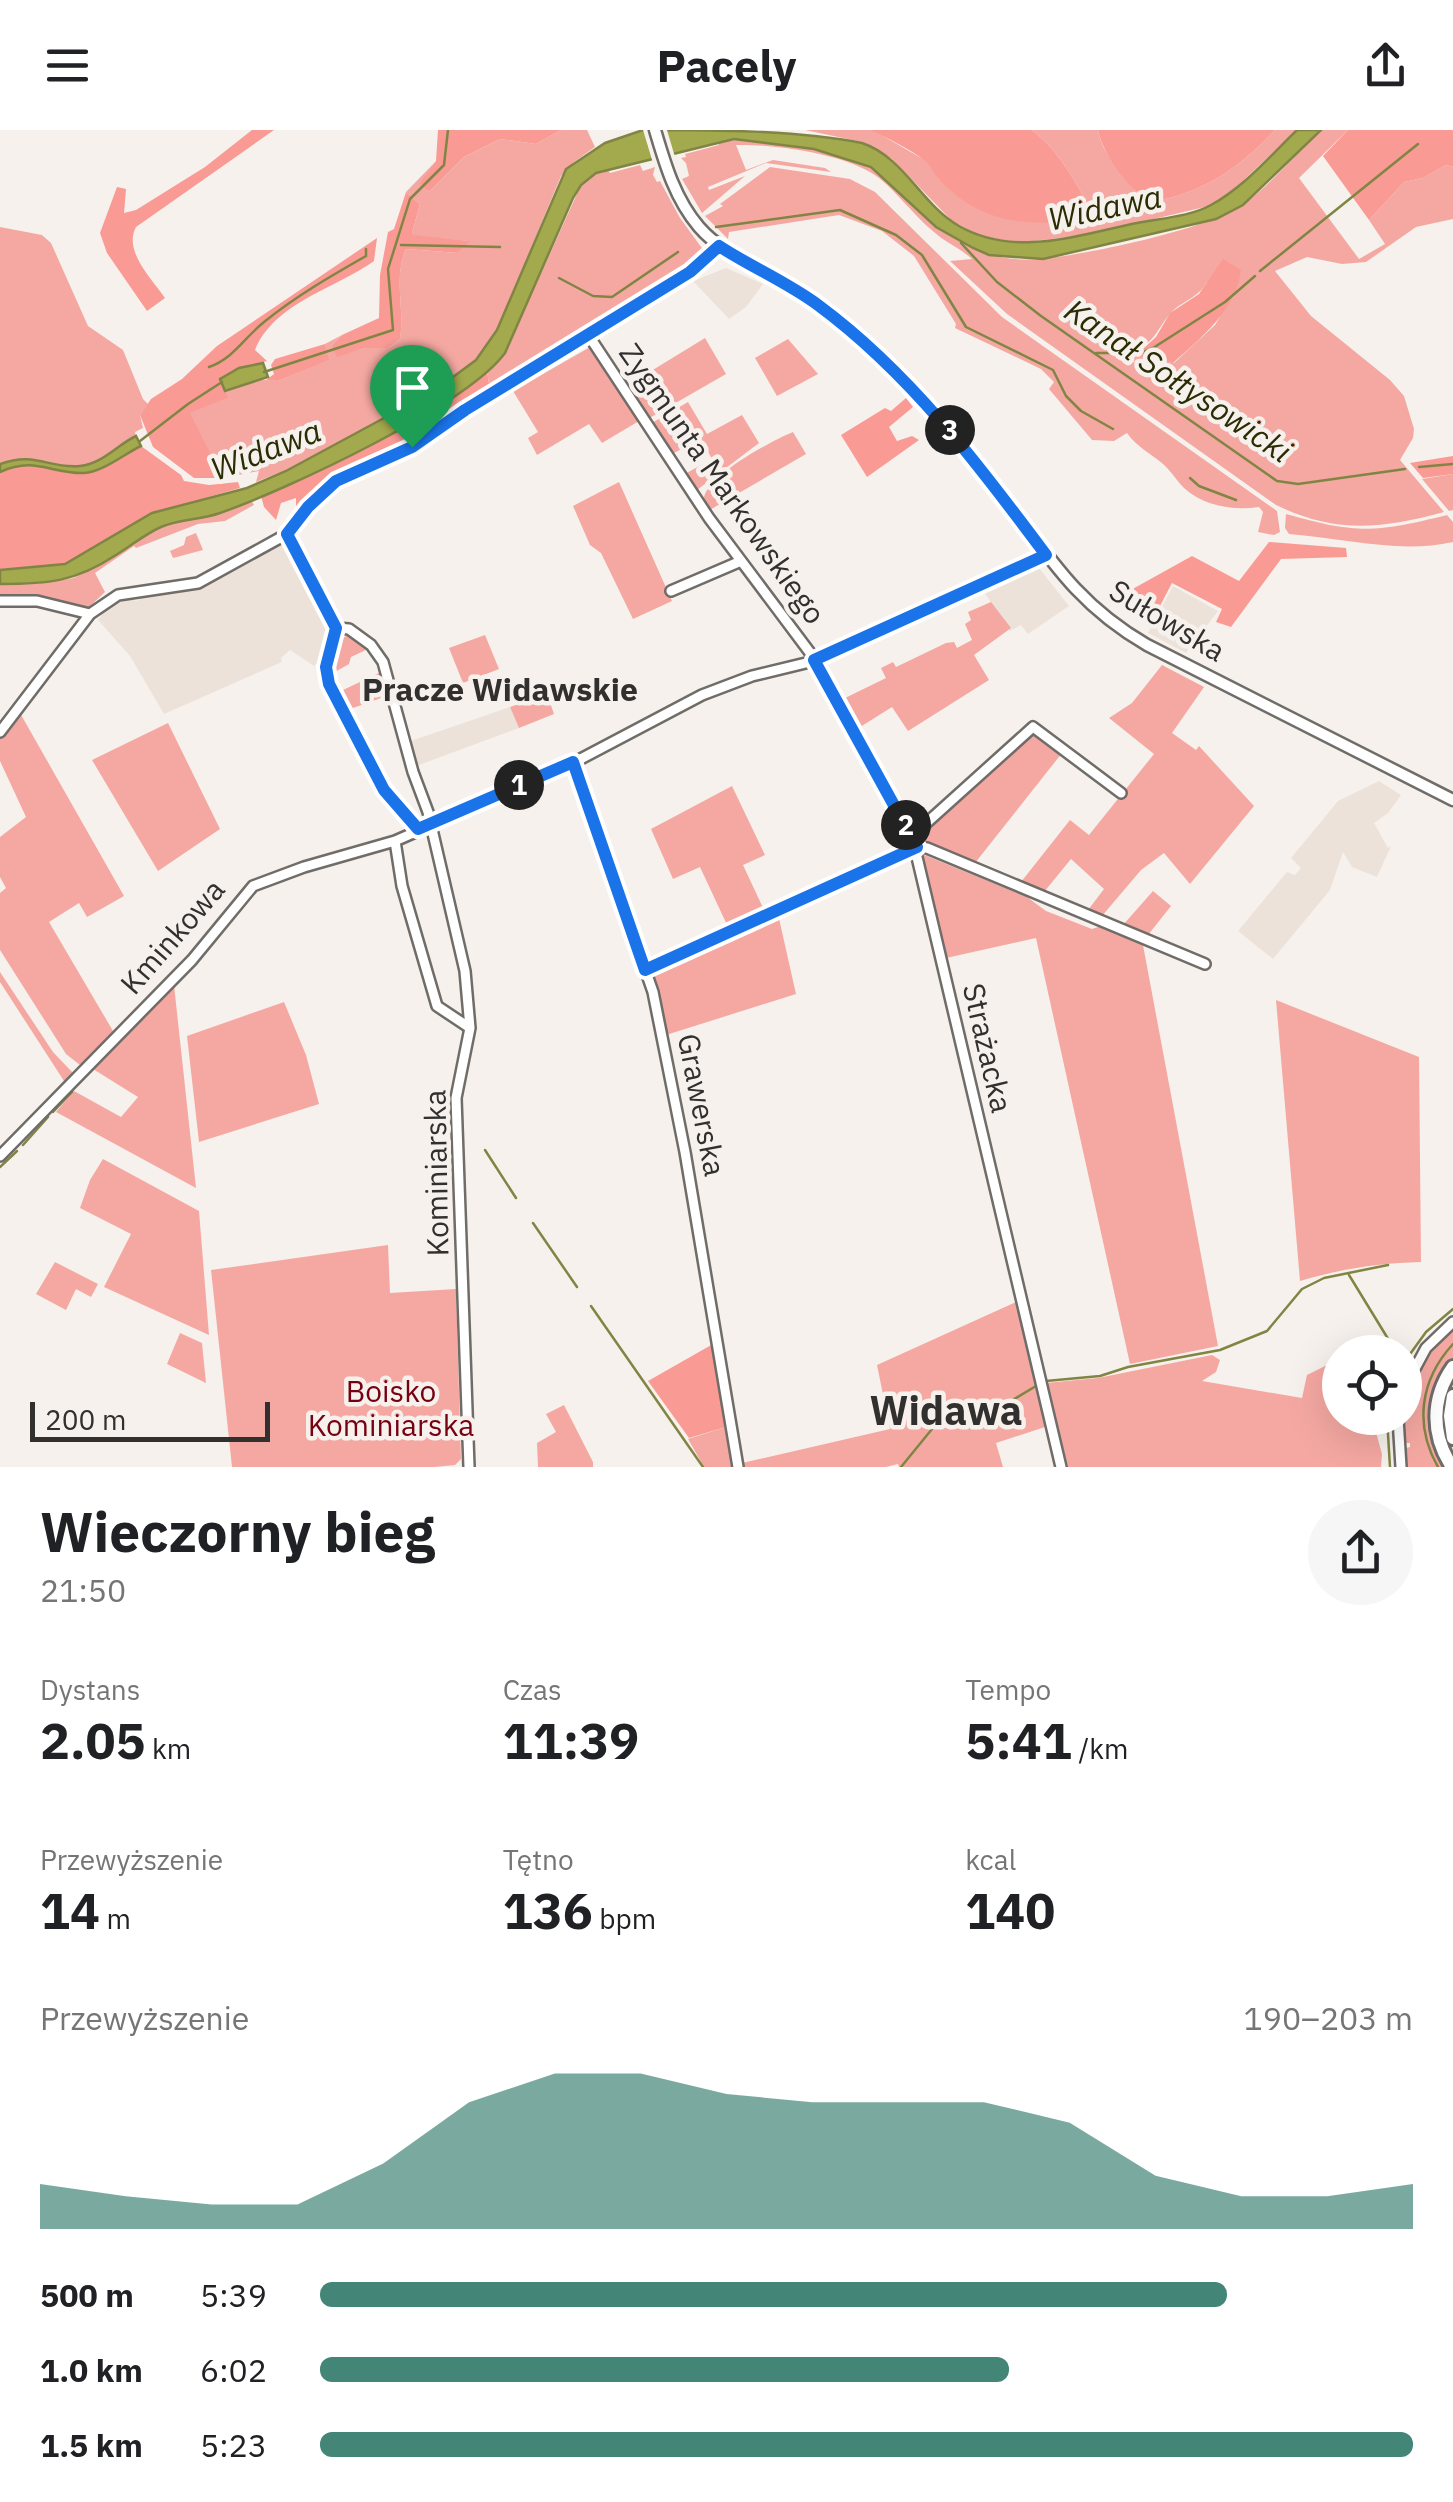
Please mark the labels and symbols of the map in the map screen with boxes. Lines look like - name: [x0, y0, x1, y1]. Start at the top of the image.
- water label: Widawa: [1044, 175, 1165, 240]
- water label: Kanał Sołtysowicki: [1057, 289, 1301, 472]
- street label: Zygmunta Markowskiego: [611, 335, 835, 631]
- pin: [370, 345, 455, 448]
- pin: 3: [925, 405, 975, 455]
- water label: Widawa: [204, 409, 327, 489]
- street label: Sułowska: [1103, 570, 1233, 670]
- district label: Pracze Widawskie: [362, 668, 638, 710]
- pin: 1: [494, 760, 544, 810]
- pin: 2: [881, 800, 931, 850]
- street label: Kminkowa: [111, 870, 233, 1002]
- street label: Strażacka: [955, 979, 1022, 1116]
- street label: Grawerska: [670, 1030, 735, 1179]
- street label: Kominiarska: [415, 1089, 456, 1257]
- park label: Boisko Kominiarska: [308, 1371, 474, 1444]
- district label: Widawa: [869, 1384, 1023, 1436]
- scale bar: [30, 1397, 270, 1442]

